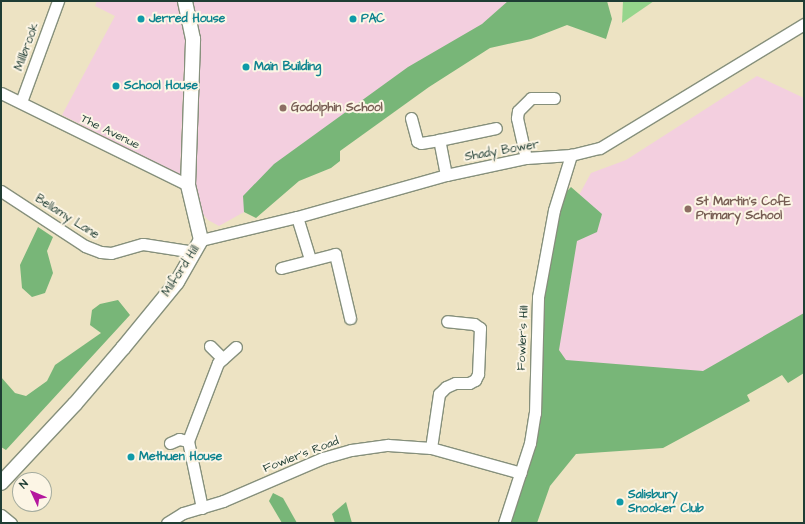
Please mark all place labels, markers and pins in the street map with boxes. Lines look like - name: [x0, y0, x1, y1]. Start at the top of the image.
- place label: Jerred House: [149, 12, 225, 26]
- place label: PAC: [361, 12, 385, 26]
- marker: Jerred House: [136, 14, 146, 24]
- marker: PAC: [348, 14, 358, 24]
- place label: Main Building: [254, 60, 321, 74]
- marker: Main Building: [241, 62, 251, 72]
- place label: School House: [124, 79, 198, 93]
- marker: School House: [111, 81, 121, 91]
- place label: Godolphin School: [291, 101, 383, 115]
- marker: Godolphin School: [278, 103, 288, 113]
- place label: St Martin's CofE Primary School: [696, 195, 791, 223]
- marker: St Martin's CofE Primary School: [683, 204, 693, 214]
- place label: Methuen House: [139, 450, 222, 464]
- marker: Methuen House: [126, 452, 136, 462]
- place label: Salisbury Snooker Club: [628, 488, 704, 516]
- marker: Salisbury Snooker Club: [615, 497, 625, 507]

